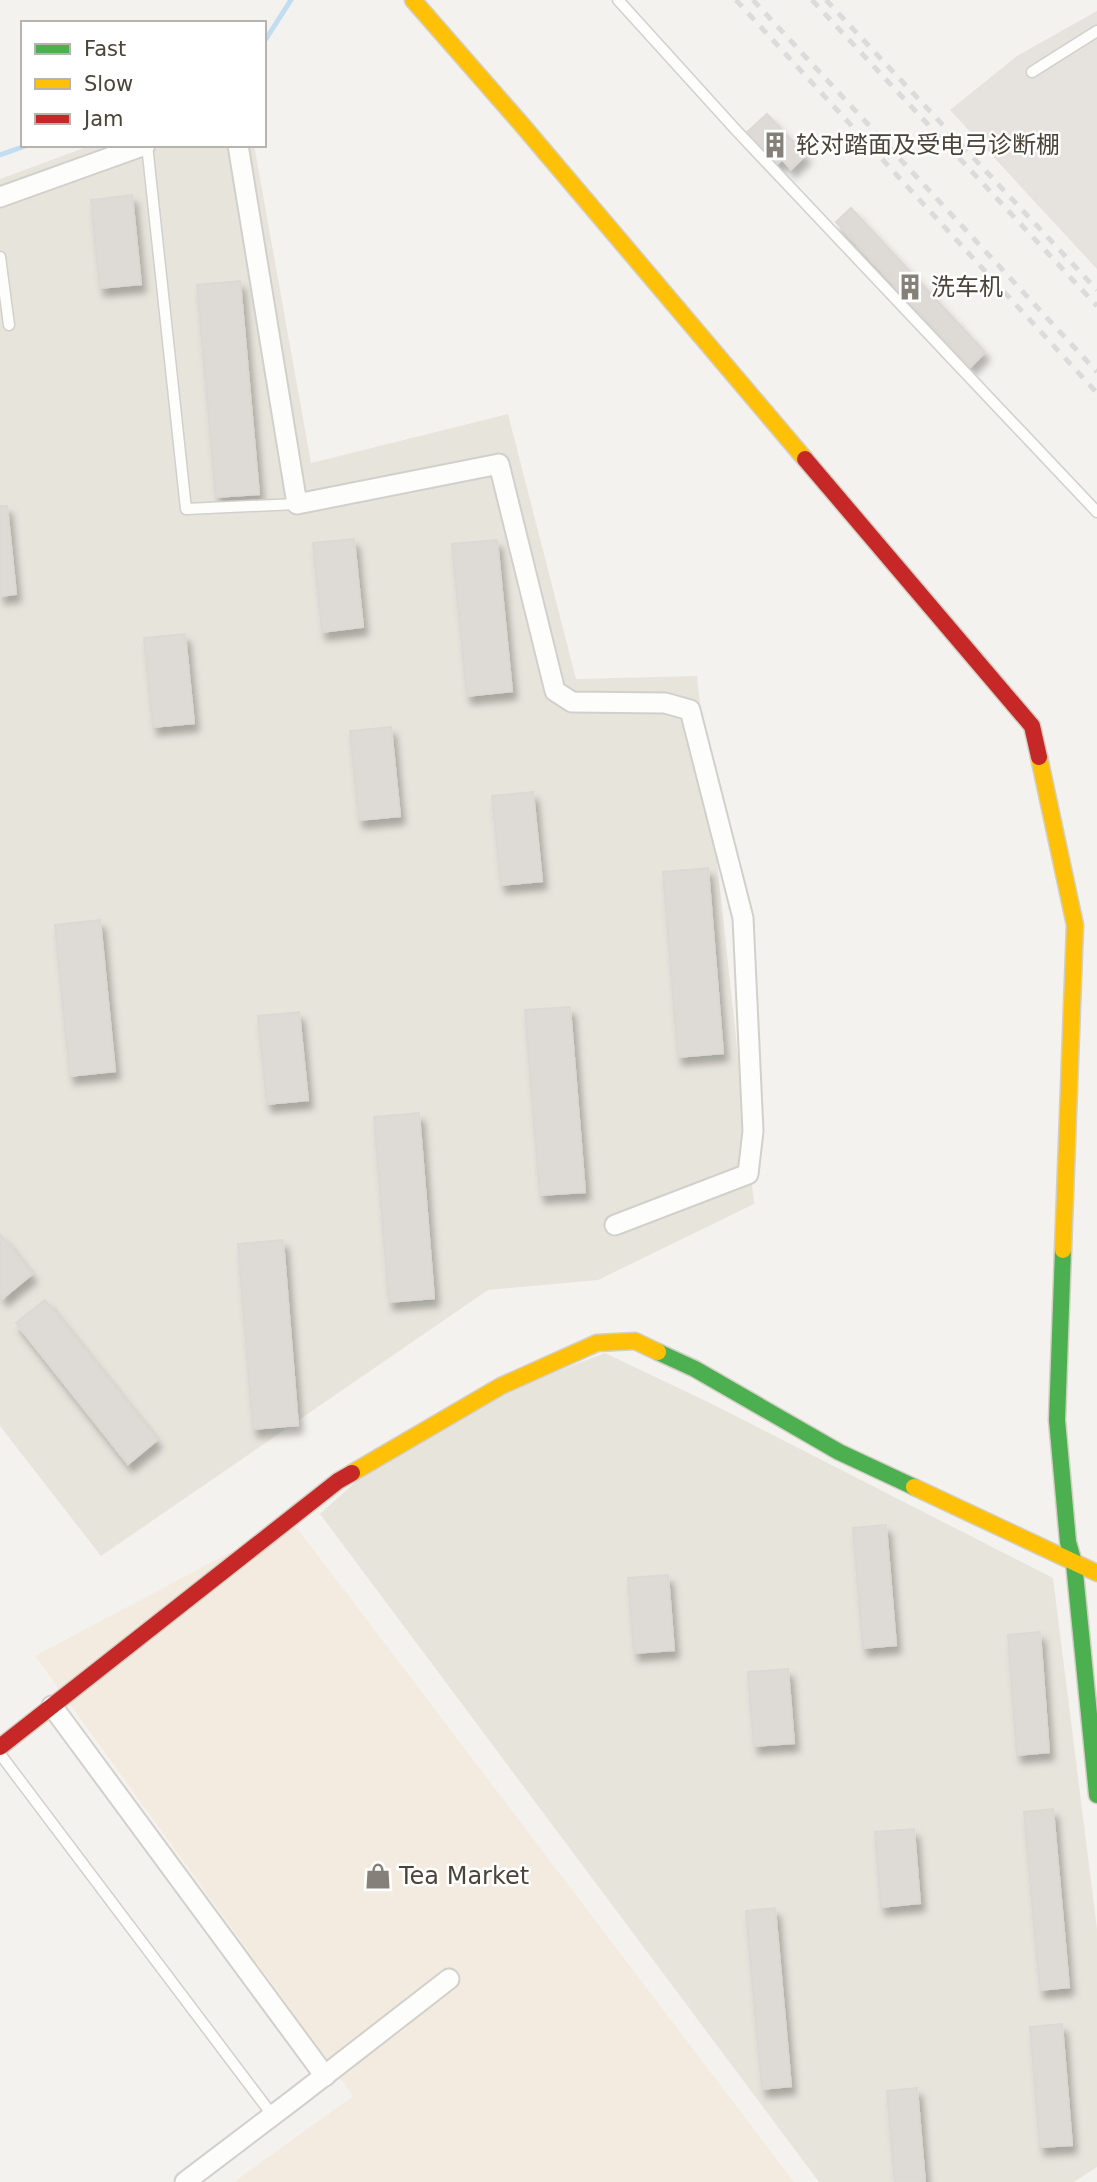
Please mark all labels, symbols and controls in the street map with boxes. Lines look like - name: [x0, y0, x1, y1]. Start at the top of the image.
- legend: [21, 21, 266, 147]
- text: Fast: [84, 37, 126, 61]
- text: Slow: [84, 72, 133, 96]
- text: Jam: [82, 107, 124, 131]
- building icon: 轮对踏面及受电弓诊断棚: [760, 130, 790, 160]
- place label: 轮对踏面及受电弓诊断棚: [796, 131, 1060, 159]
- building icon: 洗车机: [895, 272, 925, 302]
- place label: 洗车机: [931, 273, 1003, 301]
- shop icon: Tea Market: [363, 1861, 393, 1891]
- place label: Tea Market: [398, 1862, 529, 1890]

